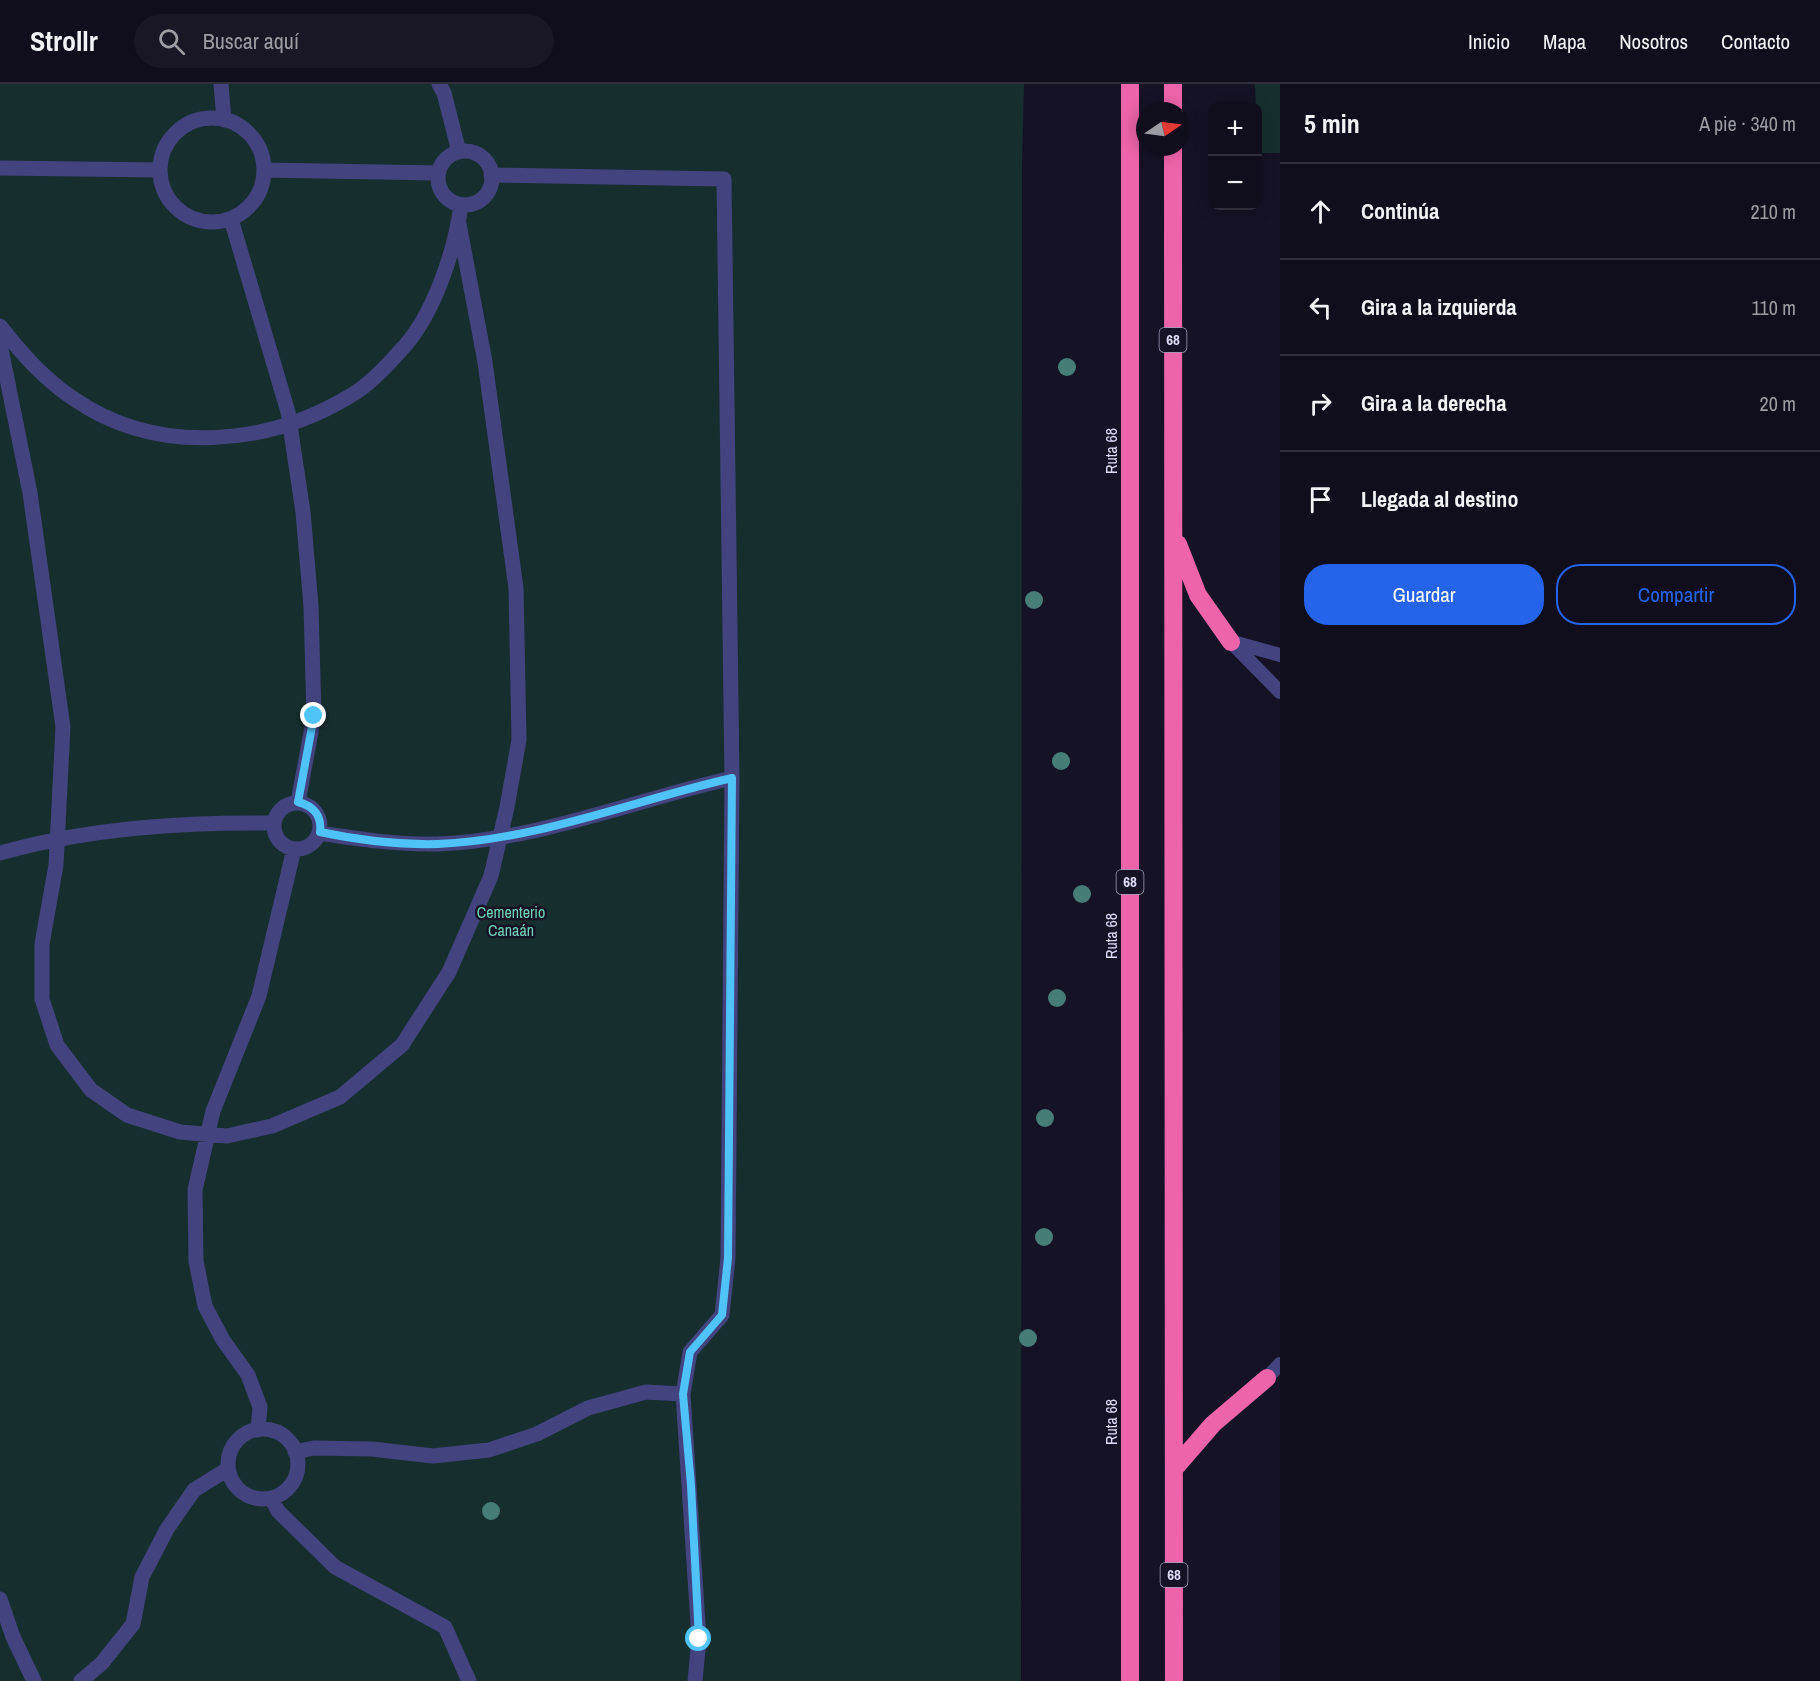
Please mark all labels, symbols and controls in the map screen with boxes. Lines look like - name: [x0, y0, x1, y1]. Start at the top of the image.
- search box: [134, 14, 554, 68]
- text: Strollr: [30, 22, 98, 60]
- icon: search: [155, 25, 188, 58]
- text: Buscar aquí: [203, 26, 299, 56]
- text: Inicio: [1468, 27, 1510, 56]
- text: Mapa: [1543, 27, 1586, 56]
- text: Nosotros: [1619, 27, 1688, 56]
- text: Contacto: [1721, 27, 1790, 56]
- north arrow: [1136, 102, 1190, 156]
- map controls: [1208, 102, 1262, 210]
- button: +: [1208, 102, 1262, 156]
- text: 5 min: [1304, 106, 1360, 141]
- text: A pie · 340 m: [1699, 110, 1796, 137]
- button: −: [1208, 156, 1262, 210]
- icon: ahead: [1304, 195, 1337, 228]
- text: Continúa: [1361, 196, 1439, 226]
- text: 210 m: [1750, 198, 1796, 225]
- icon: left: [1304, 291, 1337, 324]
- text: Gira a la izquierda: [1361, 292, 1516, 322]
- text: 110 m: [1752, 294, 1796, 321]
- road number: 68: [1160, 328, 1186, 352]
- icon: right: [1304, 387, 1337, 420]
- text: Gira a la derecha: [1361, 388, 1506, 418]
- text: 20 m: [1760, 390, 1796, 417]
- street label: Ruta 68: [1100, 428, 1122, 474]
- icon: arrive: [1304, 483, 1337, 516]
- text: Llegada al destino: [1361, 484, 1518, 514]
- button: Guardar: [1304, 564, 1544, 625]
- button: Compartir: [1556, 564, 1796, 625]
- route end: [300, 702, 326, 728]
- road number: 68: [1116, 870, 1144, 894]
- park label: Cementerio Canaán: [477, 901, 545, 941]
- street label: Ruta 68: [1100, 913, 1122, 959]
- street label: Ruta 68: [1100, 1399, 1122, 1445]
- road number: 68: [1160, 1563, 1188, 1587]
- route start: [685, 1625, 711, 1651]

